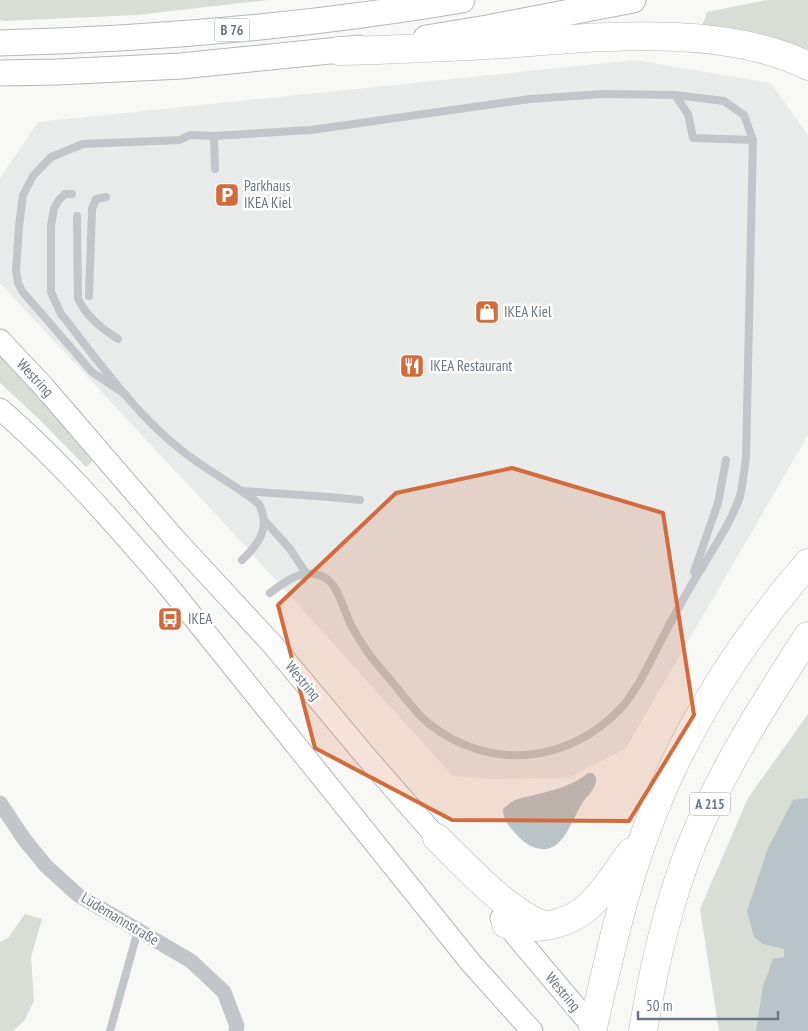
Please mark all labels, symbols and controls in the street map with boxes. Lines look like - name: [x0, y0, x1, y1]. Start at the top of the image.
- road number: B 76: [214, 18, 250, 42]
- place label: Parkhaus IKEA Kiel: [244, 176, 292, 212]
- parking icon: Parkhaus IKEA Kiel: [214, 182, 240, 208]
- shop icon: IKEA Kiel: [474, 299, 500, 325]
- place label: IKEA Kiel: [504, 302, 552, 321]
- restaurant icon: IKEA Restaurant: [399, 353, 425, 379]
- street label: Westring: [13, 355, 58, 401]
- place label: IKEA Restaurant: [430, 356, 512, 375]
- bus stop icon: IKEA: [157, 606, 183, 632]
- place label: IKEA: [188, 609, 213, 628]
- street label: Westring: [282, 657, 325, 704]
- road number: A 215: [690, 792, 730, 816]
- street label: Lüdemannstraße: [78, 888, 163, 949]
- street label: Westring: [542, 968, 585, 1015]
- scale bar: [638, 988, 778, 1020]
- text: 50 m: [646, 996, 672, 1015]

